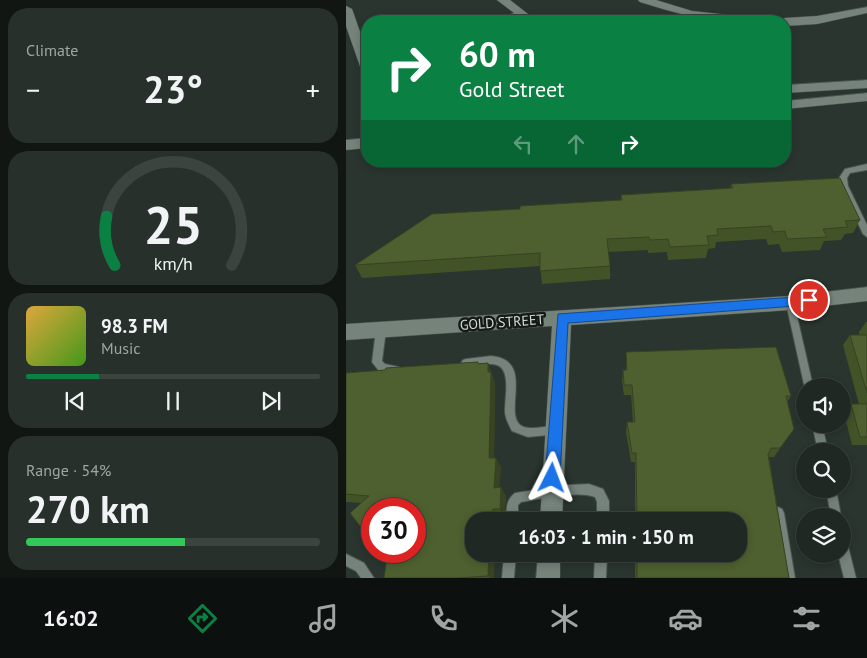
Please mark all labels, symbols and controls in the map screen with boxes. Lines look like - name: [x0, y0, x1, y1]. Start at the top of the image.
- text: 60 m: [459, 31, 536, 77]
- icon: right: [376, 35, 441, 100]
- text: Climate: [26, 40, 78, 60]
- text: 23°: [143, 64, 203, 113]
- text: −: [26, 71, 40, 108]
- text: +: [306, 71, 320, 108]
- text: Gold Street: [459, 75, 565, 103]
- icon: left: [509, 130, 537, 158]
- icon: ahead: [562, 130, 590, 158]
- icon: right: [615, 130, 643, 158]
- text: 25: [144, 191, 202, 258]
- text: km/h: [153, 252, 193, 275]
- pin: [788, 279, 830, 321]
- icon: arrive: [795, 286, 823, 314]
- street label: GOLD STREET: [459, 310, 545, 334]
- text: 98.3 FM: [101, 314, 168, 338]
- text: Music: [101, 338, 141, 358]
- map controls: [796, 378, 851, 563]
- button: sound: [796, 378, 851, 433]
- icon: previous: [61, 387, 89, 415]
- icon: pause: [159, 387, 187, 415]
- icon: next: [257, 387, 285, 415]
- button: search: [796, 443, 851, 498]
- position arrow: [525, 451, 577, 503]
- text: Range · 54%: [26, 460, 111, 480]
- text: 270 km: [26, 484, 150, 533]
- speed limit sign: 30: [361, 498, 426, 563]
- button: layers: [796, 508, 851, 563]
- text: 16:03 · 1 min · 150 m: [518, 525, 694, 549]
- icon: directions: [185, 601, 220, 636]
- icon: music: [306, 601, 341, 636]
- icon: phone: [426, 601, 461, 636]
- icon: climate: [547, 601, 582, 636]
- icon: car: [668, 601, 703, 636]
- icon: filters: [789, 601, 824, 636]
- text: 16:02: [43, 604, 99, 632]

